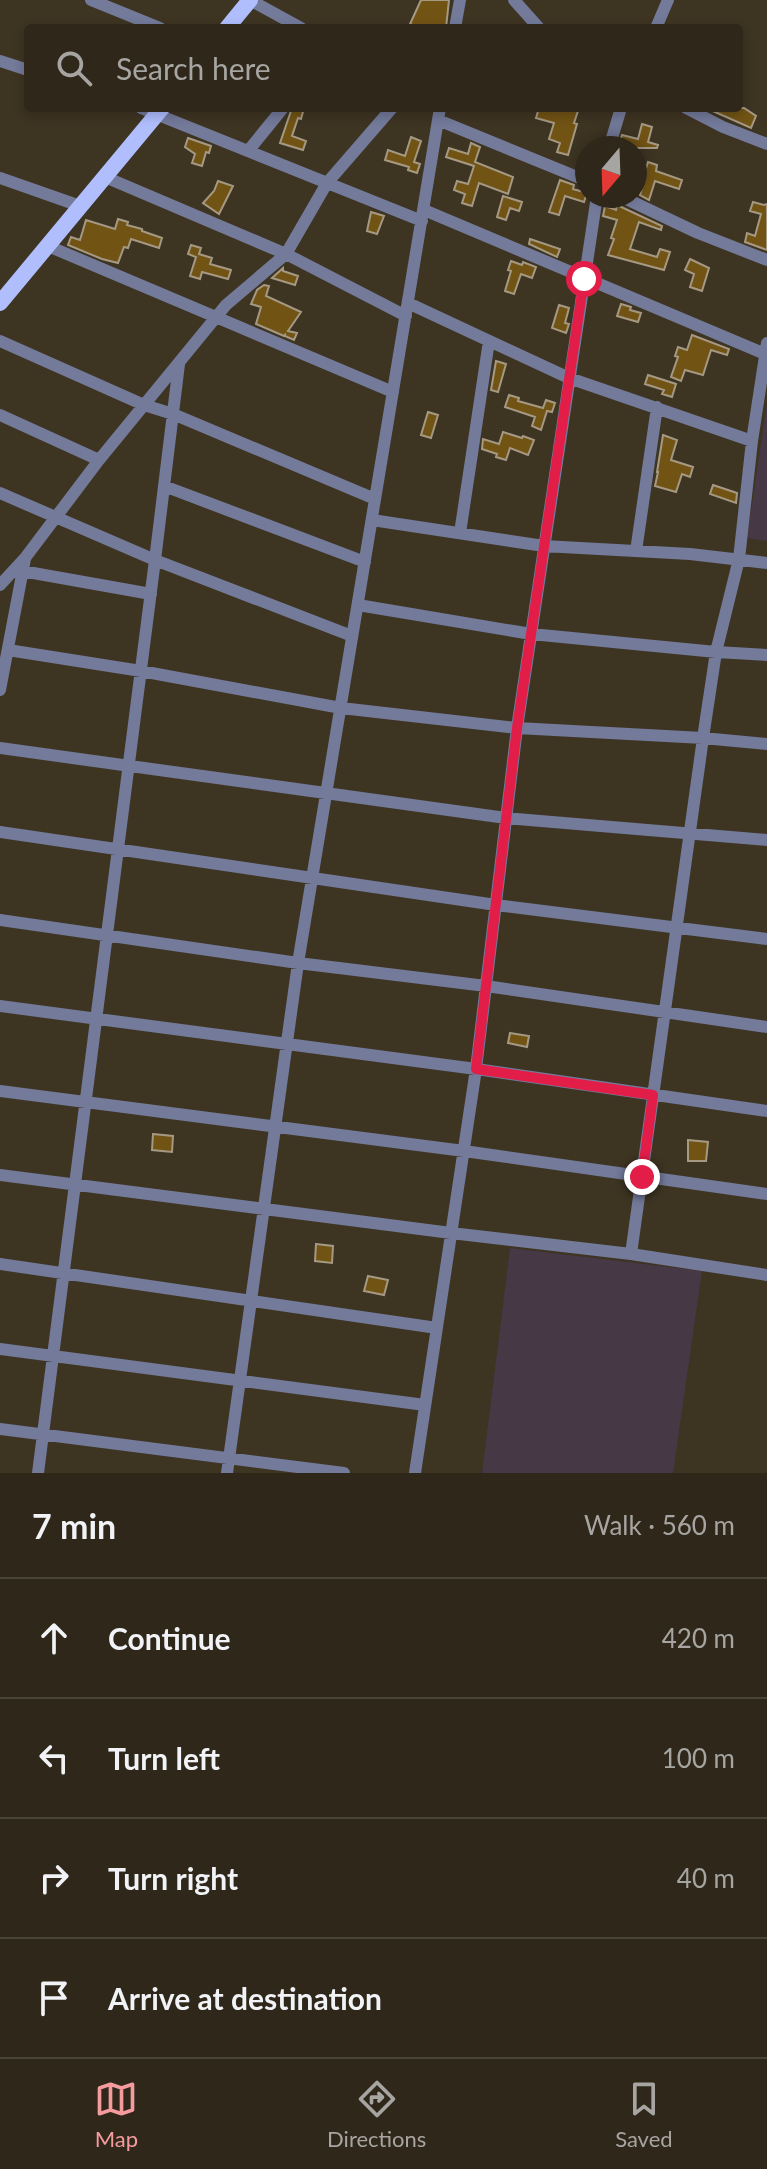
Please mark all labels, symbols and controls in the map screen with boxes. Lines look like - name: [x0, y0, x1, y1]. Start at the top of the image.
- search box: [24, 24, 743, 112]
- icon: search: [52, 46, 96, 90]
- text: Search here: [116, 50, 271, 86]
- north arrow: [575, 136, 647, 208]
- route start: [566, 261, 602, 297]
- route end: [624, 1159, 660, 1195]
- text: 7 min: [32, 1505, 116, 1546]
- text: Walk · 560 m: [584, 1509, 735, 1541]
- icon: ahead: [32, 1616, 76, 1660]
- text: Continue: [108, 1620, 231, 1656]
- text: 420 m: [662, 1622, 735, 1654]
- icon: left: [32, 1736, 76, 1780]
- text: Turn left: [108, 1740, 220, 1776]
- text: 100 m: [662, 1742, 735, 1774]
- icon: right: [32, 1856, 76, 1900]
- text: Turn right: [108, 1860, 238, 1896]
- text: 40 m: [677, 1862, 735, 1894]
- icon: arrive: [32, 1976, 76, 2020]
- text: Arrive at destination: [108, 1980, 382, 2016]
- tab: Map: [94, 2077, 138, 2152]
- tab: Directions: [327, 2077, 426, 2152]
- tab: Saved: [615, 2077, 673, 2152]

